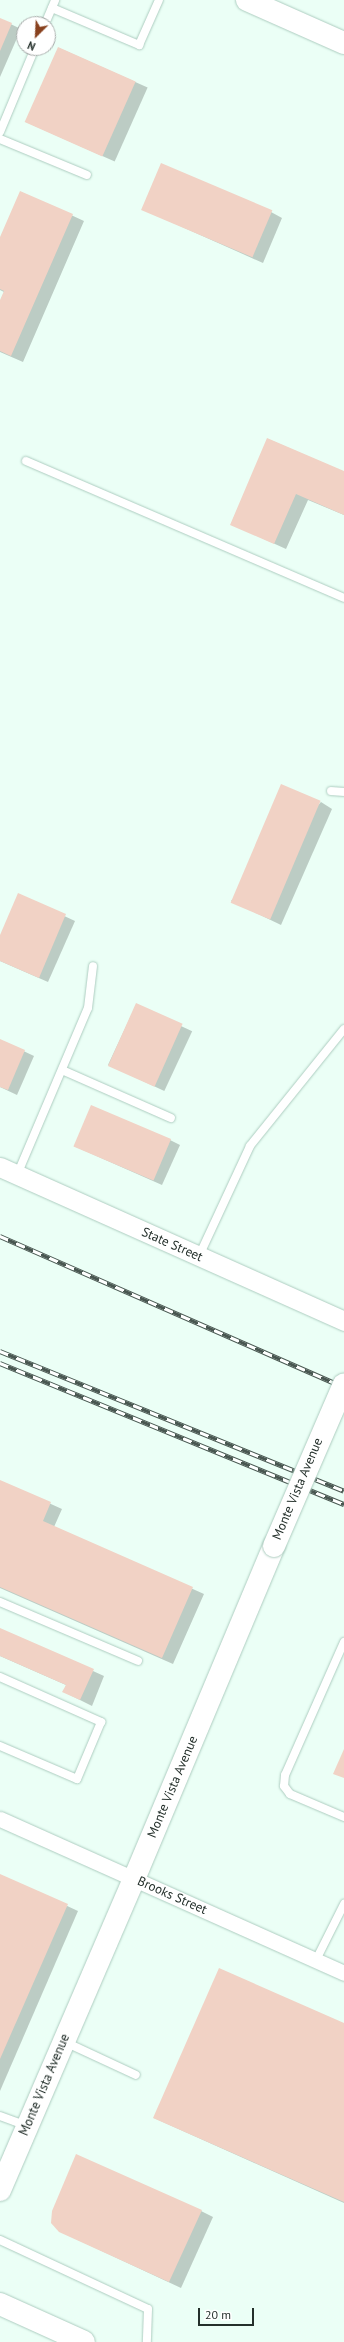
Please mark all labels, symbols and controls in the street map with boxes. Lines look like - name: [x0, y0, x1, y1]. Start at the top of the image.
- north arrow: [16, 16, 56, 56]
- text: N: [25, 38, 38, 54]
- street label: State Street: [139, 1225, 205, 1265]
- street label: Monte Vista Avenue: [269, 1435, 327, 1543]
- street label: Monte Vista Avenue: [144, 1733, 202, 1841]
- street label: Brooks Street: [135, 1874, 209, 1918]
- street label: Monte Vista Avenue: [16, 2031, 74, 2139]
- scale bar: [200, 2300, 256, 2326]
- text: 20 m: [205, 2307, 231, 2322]

